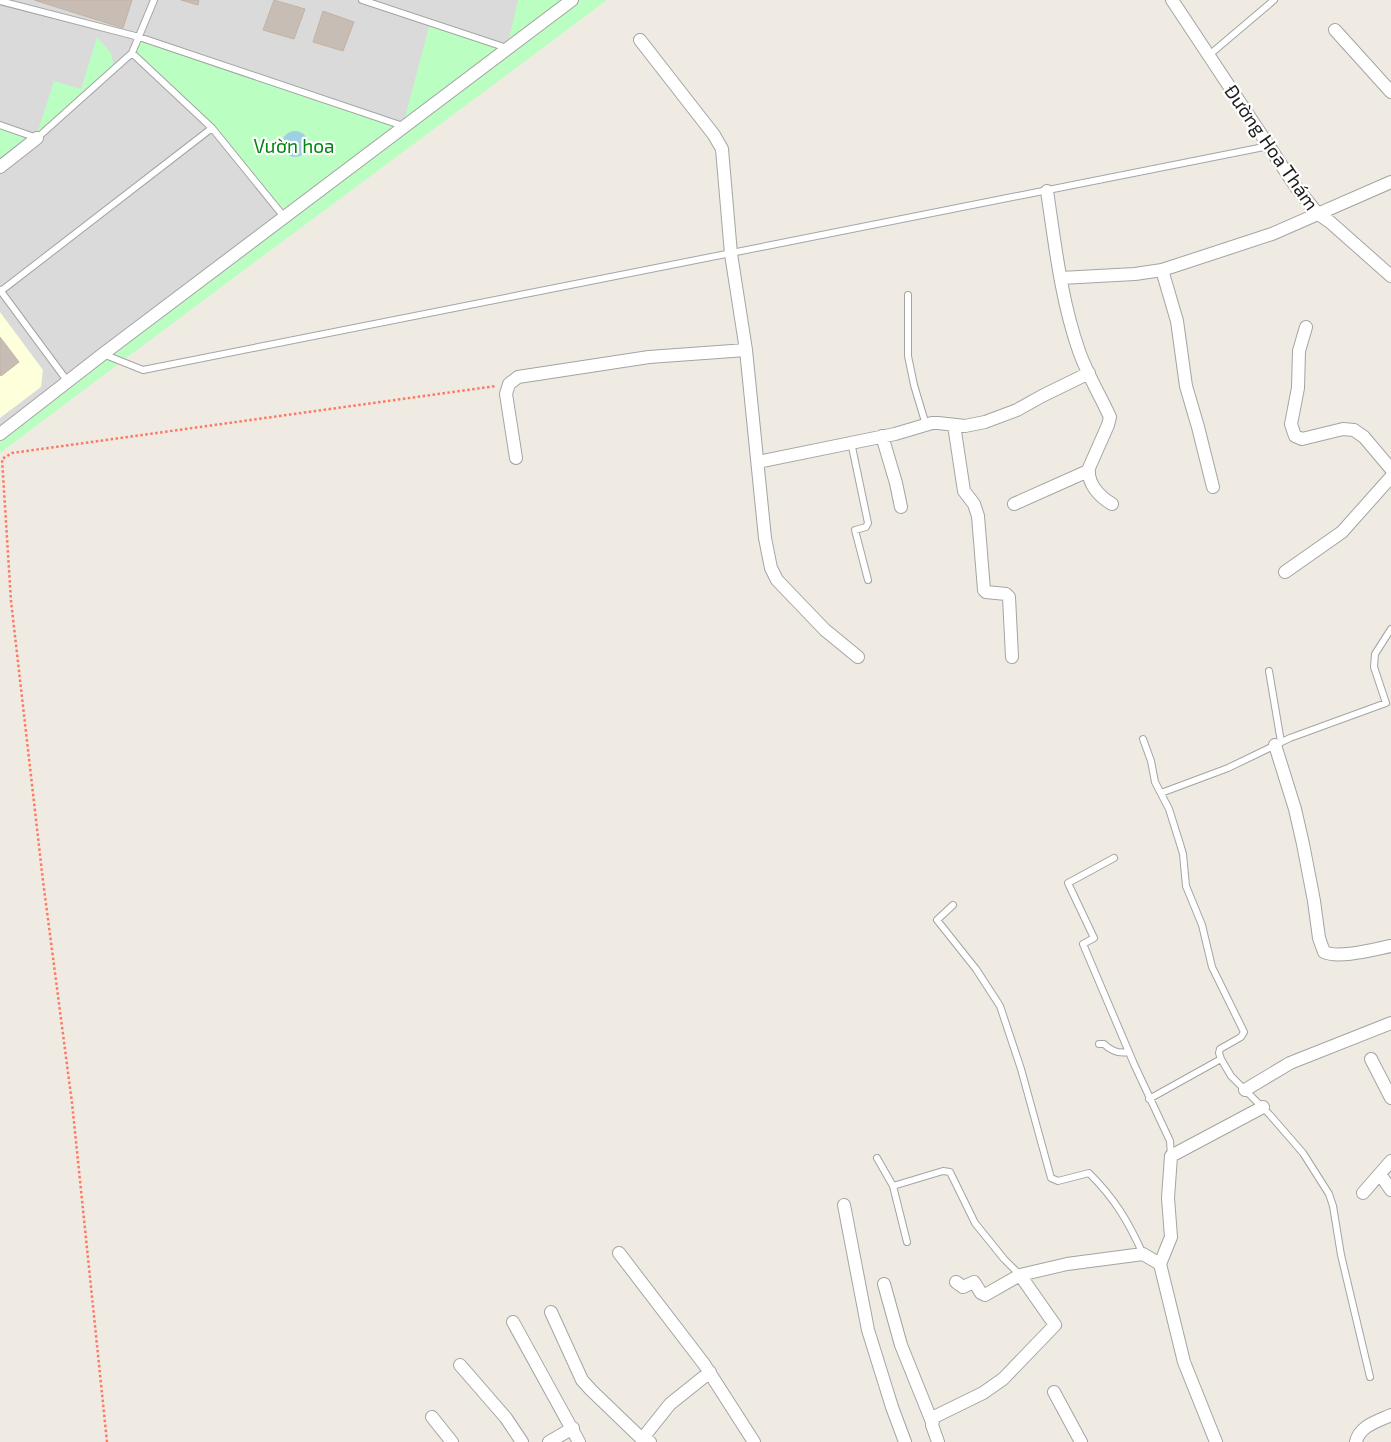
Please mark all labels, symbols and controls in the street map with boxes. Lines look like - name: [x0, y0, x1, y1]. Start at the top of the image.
- street label: Đường Hoa Thám: [1220, 80, 1324, 214]
- park label: Vườn hoa: [254, 134, 334, 157]

